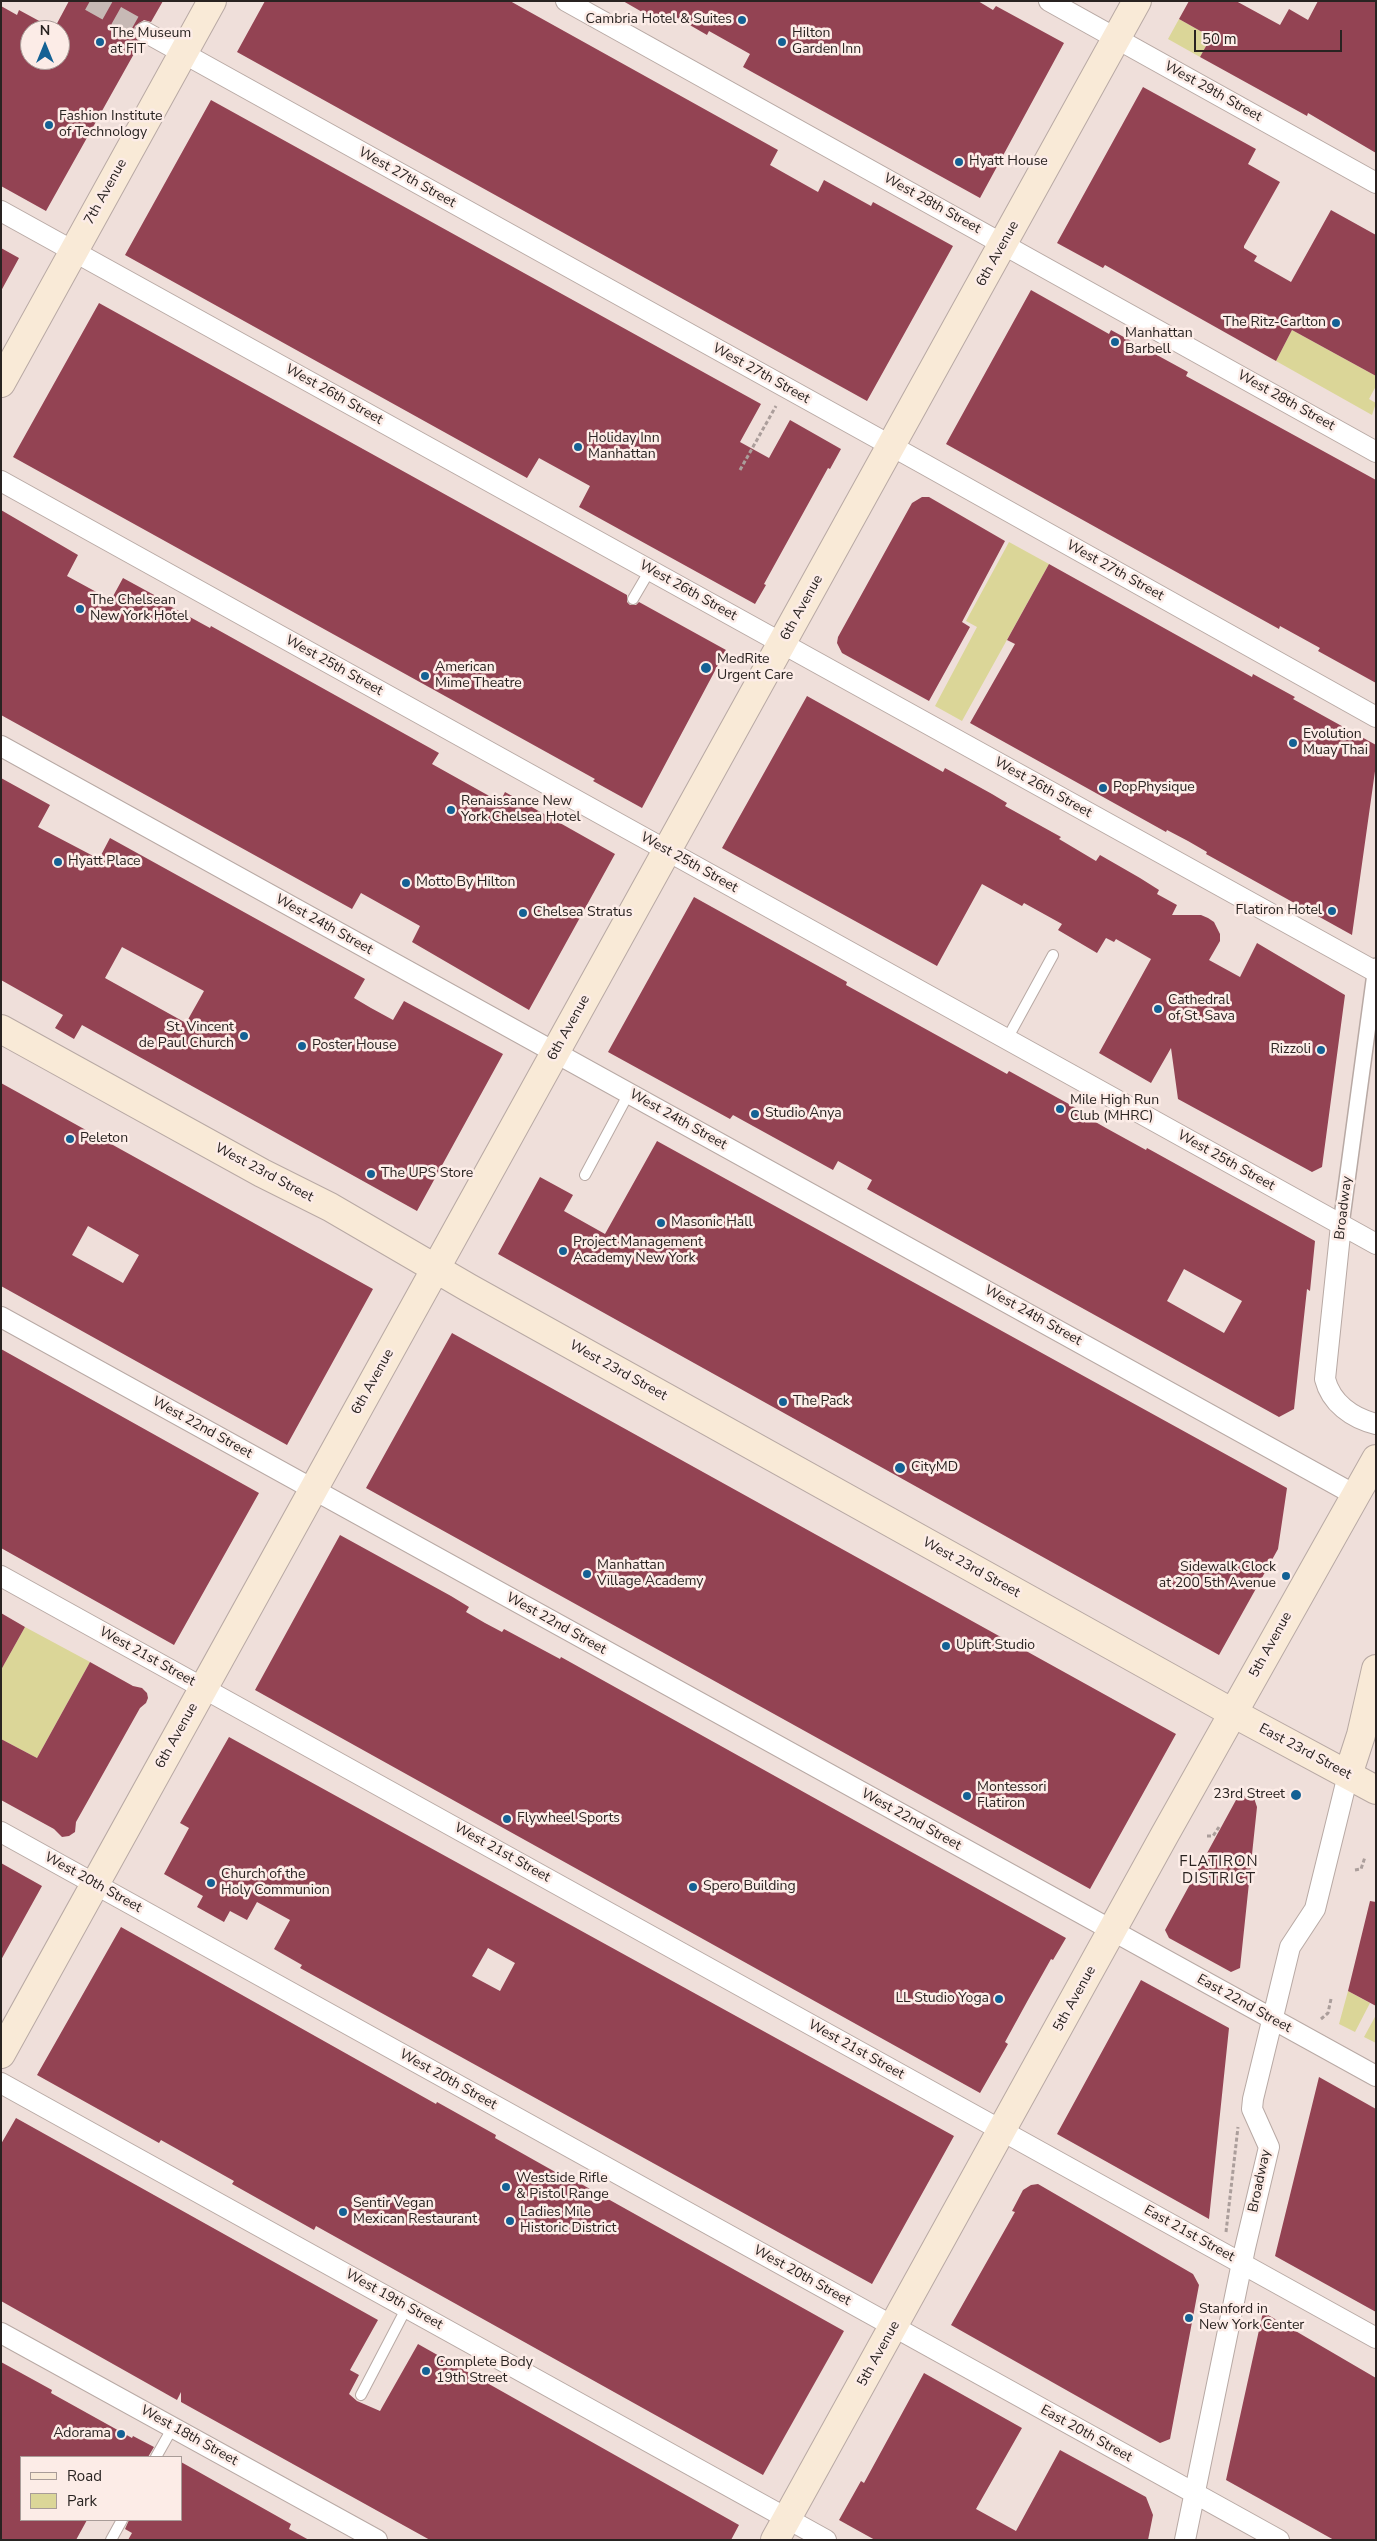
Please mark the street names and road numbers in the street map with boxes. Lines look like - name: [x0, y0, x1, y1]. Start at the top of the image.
- street label: West 29th Street: [1161, 58, 1265, 126]
- street label: West 27th Street: [355, 144, 459, 212]
- street label: 7th Avenue: [81, 156, 131, 228]
- street label: West 28th Street: [880, 170, 984, 238]
- street label: 6th Avenue: [973, 218, 1023, 290]
- street label: West 27th Street: [709, 340, 813, 408]
- street label: West 26th Street: [282, 361, 386, 429]
- street label: West 28th Street: [1234, 367, 1338, 435]
- street label: West 27th Street: [1063, 537, 1167, 605]
- street label: West 26th Street: [636, 557, 740, 625]
- street label: 6th Avenue: [777, 572, 827, 644]
- street label: West 25th Street: [282, 632, 386, 700]
- street label: West 26th Street: [991, 754, 1095, 822]
- street label: West 25th Street: [637, 829, 741, 897]
- street label: West 24th Street: [272, 891, 376, 959]
- street label: 6th Avenue: [544, 992, 594, 1064]
- street label: West 24th Street: [626, 1086, 730, 1154]
- street label: West 25th Street: [1174, 1127, 1278, 1195]
- street label: West 23rd Street: [212, 1140, 316, 1206]
- street label: Broadway: [1332, 1175, 1356, 1241]
- street label: West 24th Street: [981, 1282, 1085, 1350]
- street label: West 23rd Street: [566, 1337, 670, 1405]
- street label: 6th Avenue: [348, 1346, 398, 1418]
- street label: West 22nd Street: [149, 1394, 255, 1462]
- street label: West 23rd Street: [919, 1534, 1023, 1602]
- street label: West 22nd Street: [503, 1590, 609, 1658]
- street label: 5th Avenue: [1246, 1609, 1296, 1681]
- street label: West 21st Street: [96, 1624, 198, 1690]
- street label: 6th Avenue: [152, 1700, 202, 1772]
- street label: East 23rd Street: [1256, 1721, 1354, 1783]
- street label: West 22nd Street: [858, 1786, 964, 1854]
- street label: West 21st Street: [451, 1820, 553, 1886]
- street label: West 20th Street: [41, 1849, 145, 1917]
- street label: 5th Avenue: [1050, 1963, 1100, 2035]
- street label: East 22nd Street: [1194, 1971, 1294, 2037]
- street label: West 21st Street: [805, 2017, 907, 2083]
- street label: West 20th Street: [396, 2046, 500, 2114]
- street label: Broadway: [1245, 2148, 1275, 2214]
- street label: East 21st Street: [1141, 2202, 1237, 2266]
- street label: West 20th Street: [750, 2242, 854, 2310]
- street label: West 19th Street: [342, 2266, 446, 2334]
- street label: 5th Avenue: [854, 2318, 904, 2390]
- street label: West 18th Street: [137, 2402, 241, 2470]
- street label: East 20th Street: [1037, 2402, 1135, 2466]

